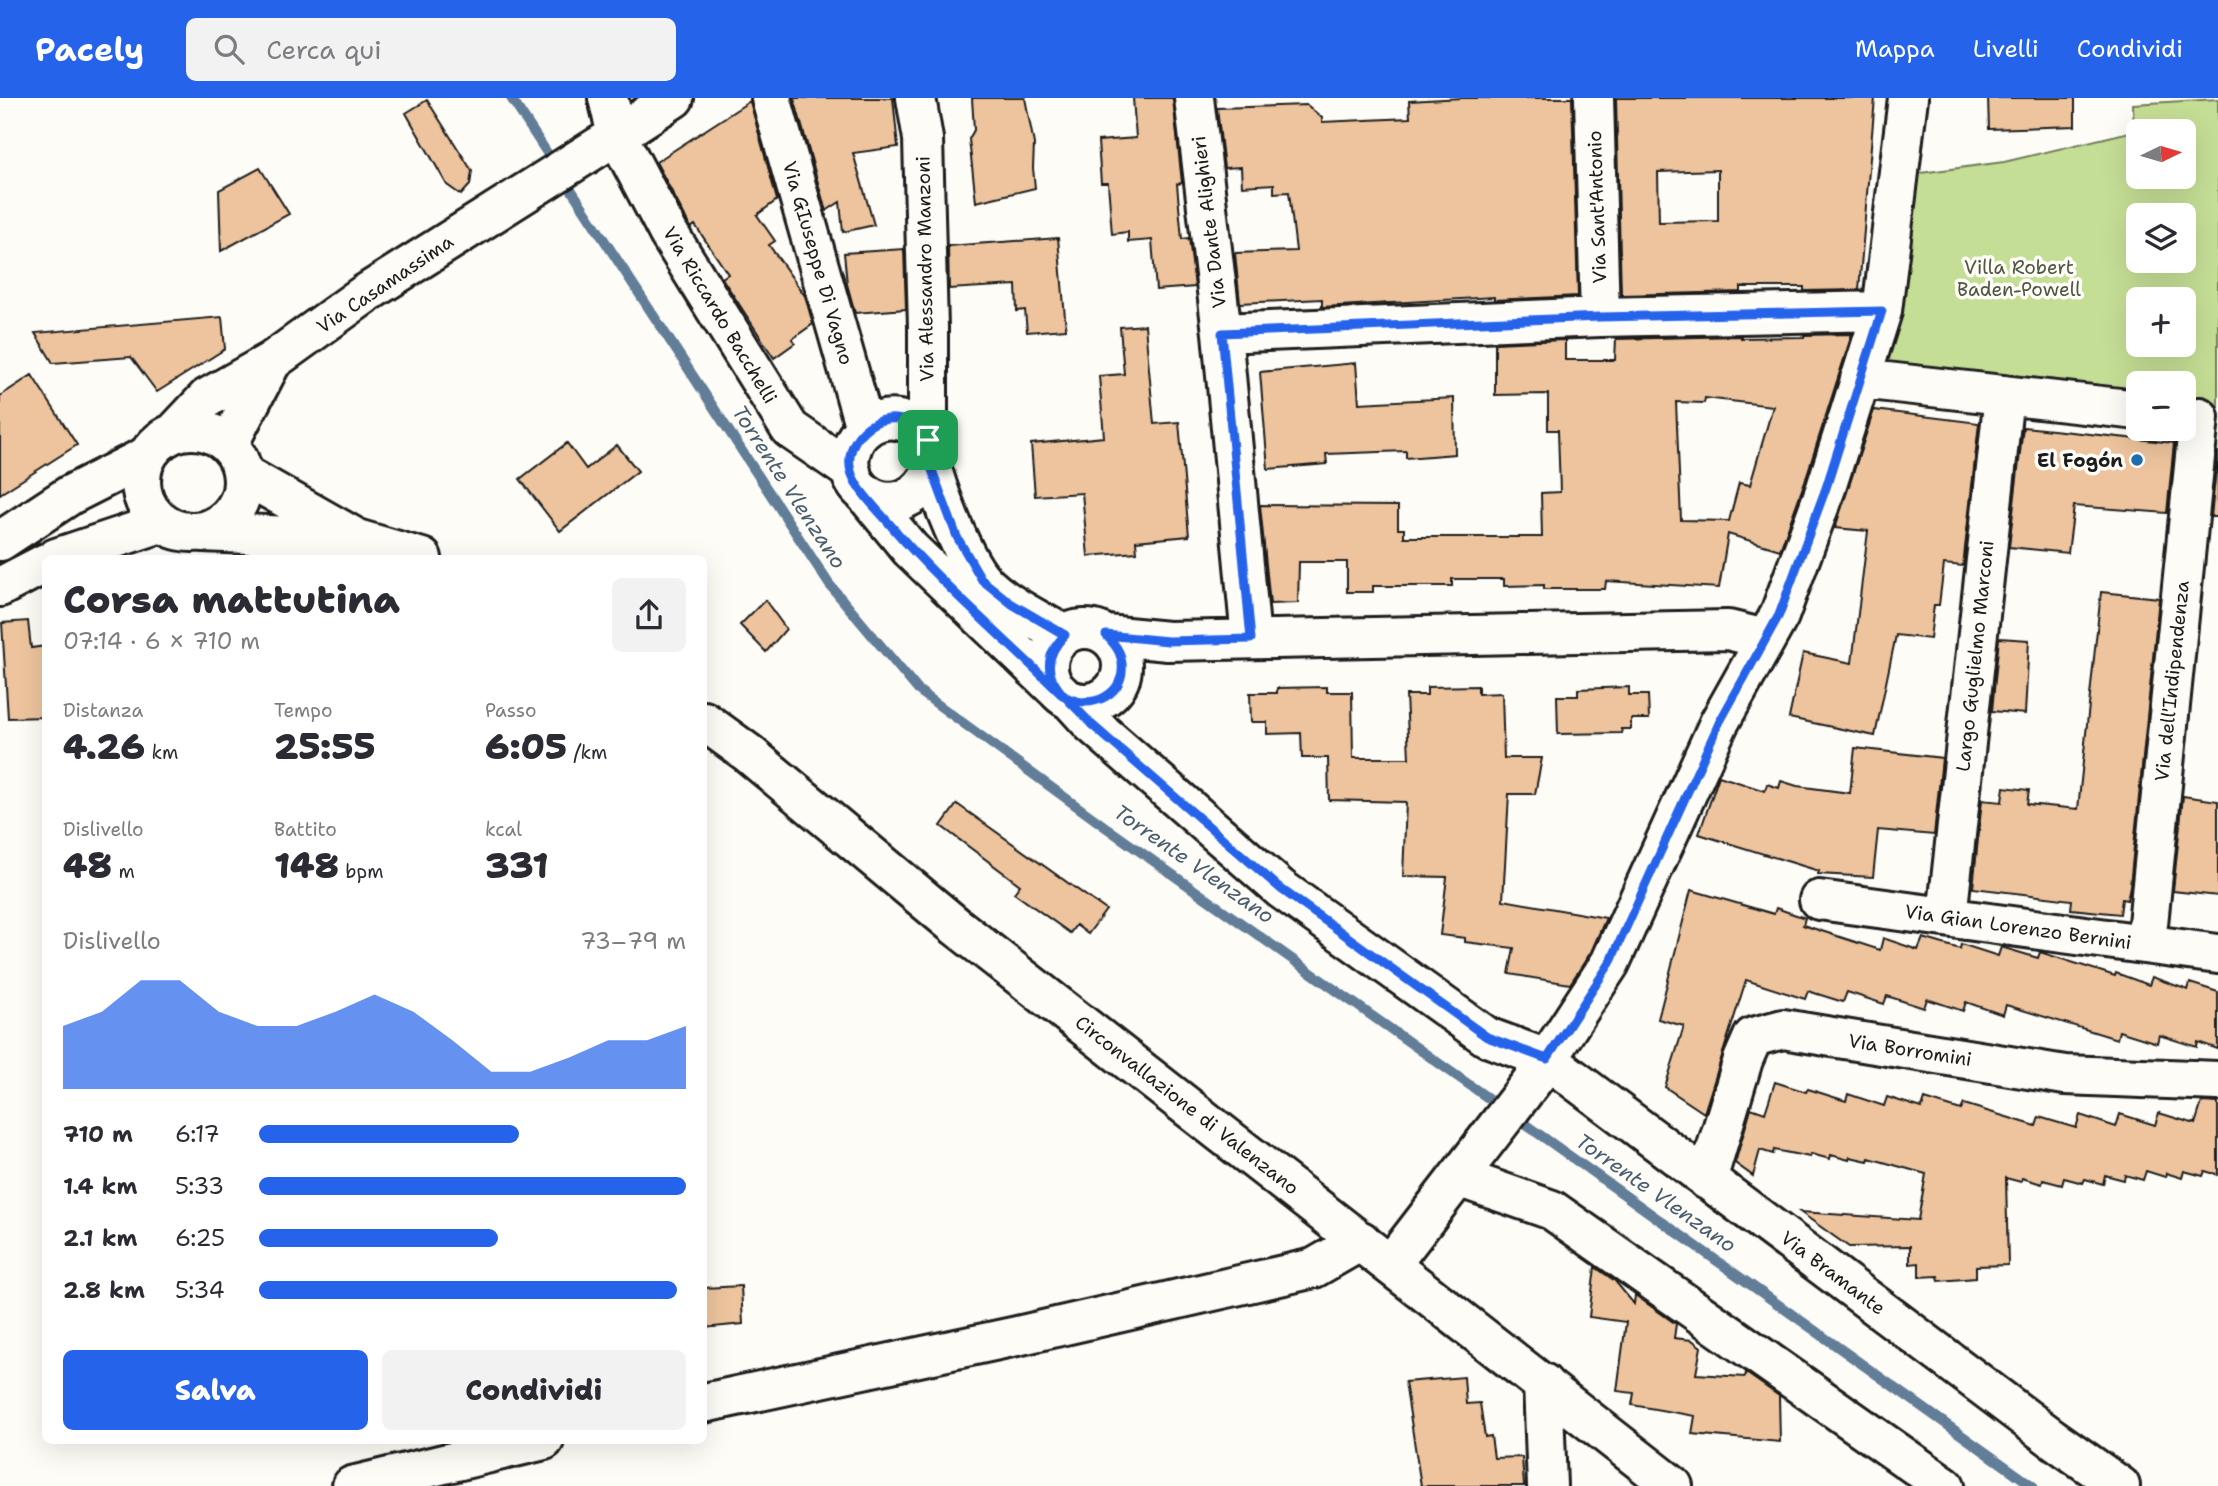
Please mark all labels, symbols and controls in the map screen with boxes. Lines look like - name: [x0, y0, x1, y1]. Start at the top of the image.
- search box: [186, 18, 676, 81]
- text: Pacely: [35, 27, 144, 72]
- icon: search: [210, 30, 248, 68]
- text: Cerca qui: [266, 32, 382, 67]
- text: Mappa: [1855, 33, 1935, 65]
- text: Livelli: [1973, 33, 2039, 65]
- text: Condividi: [2077, 33, 2183, 65]
- north arrow: [2126, 119, 2196, 189]
- map controls: [2126, 119, 2196, 441]
- street label: Via Sant'Antonio: [1582, 130, 1612, 284]
- street label: Via Dante Alighieri: [1186, 134, 1232, 310]
- street label: Via Alessandro Manzoni: [911, 156, 939, 382]
- street label: Via GIuseppe Di Vagno: [777, 158, 859, 368]
- button: layers: [2126, 203, 2196, 273]
- street label: Via Riccardo Bacchelli: [657, 222, 783, 408]
- street label: Via Casamassima: [312, 229, 458, 339]
- park label: Villa Robert Baden-Powell: [1957, 255, 2081, 302]
- button: +: [2126, 287, 2196, 357]
- button: −: [2126, 371, 2196, 441]
- water label: Torrente Vlenzano: [726, 400, 852, 574]
- pin: [898, 410, 958, 470]
- icon: arrive: [909, 421, 947, 459]
- place label: El Fogón: [2037, 448, 2123, 473]
- marker: El Fogón: [2129, 452, 2145, 468]
- street label: Largo Guglielmo Marconi: [1950, 539, 2000, 773]
- text: Corsa mattutina: [63, 574, 400, 625]
- button: share: [612, 578, 686, 652]
- street label: Via dell'Indipendenza: [2149, 579, 2195, 783]
- text: 07:14 · 6 × 710 m: [63, 626, 260, 656]
- text: Distanza: [63, 698, 143, 723]
- text: Tempo: [274, 698, 333, 723]
- text: Passo: [485, 698, 536, 723]
- text: 4.26: [63, 723, 145, 770]
- text: 25:55: [274, 723, 376, 770]
- text: 6:05: [485, 723, 567, 770]
- text: km: [145, 740, 178, 765]
- text: /km: [567, 740, 607, 765]
- water label: Torrente Vlenzano: [1108, 798, 1280, 930]
- text: Dislivello: [63, 817, 144, 842]
- text: Battito: [274, 817, 337, 842]
- text: kcal: [485, 817, 522, 842]
- text: 48: [63, 842, 112, 889]
- text: 148: [274, 842, 339, 889]
- text: 331: [485, 842, 549, 889]
- text: m: [112, 859, 135, 884]
- text: bpm: [339, 859, 384, 884]
- street label: Via Gian Lorenzo Bernini: [1903, 899, 2133, 955]
- text: Dislivello: [63, 926, 161, 956]
- text: 73–79 m: [580, 926, 686, 956]
- street label: Circonvallazione di Valenzano: [1070, 1010, 1304, 1200]
- street label: Via Borromini: [1846, 1028, 1974, 1072]
- text: 710 m: [63, 1119, 133, 1149]
- text: 6:17: [175, 1119, 220, 1149]
- water label: Torrente Vlenzano: [1570, 1127, 1742, 1259]
- text: 1.4 km: [63, 1171, 137, 1201]
- text: 5:33: [175, 1171, 224, 1201]
- text: 2.1 km: [63, 1223, 137, 1253]
- text: 6:25: [175, 1223, 225, 1253]
- street label: Via Bramante: [1776, 1225, 1890, 1321]
- text: 2.8 km: [63, 1275, 145, 1305]
- text: 5:34: [175, 1275, 225, 1305]
- button: Salva: [63, 1350, 368, 1430]
- button: Condividi: [382, 1350, 686, 1430]

